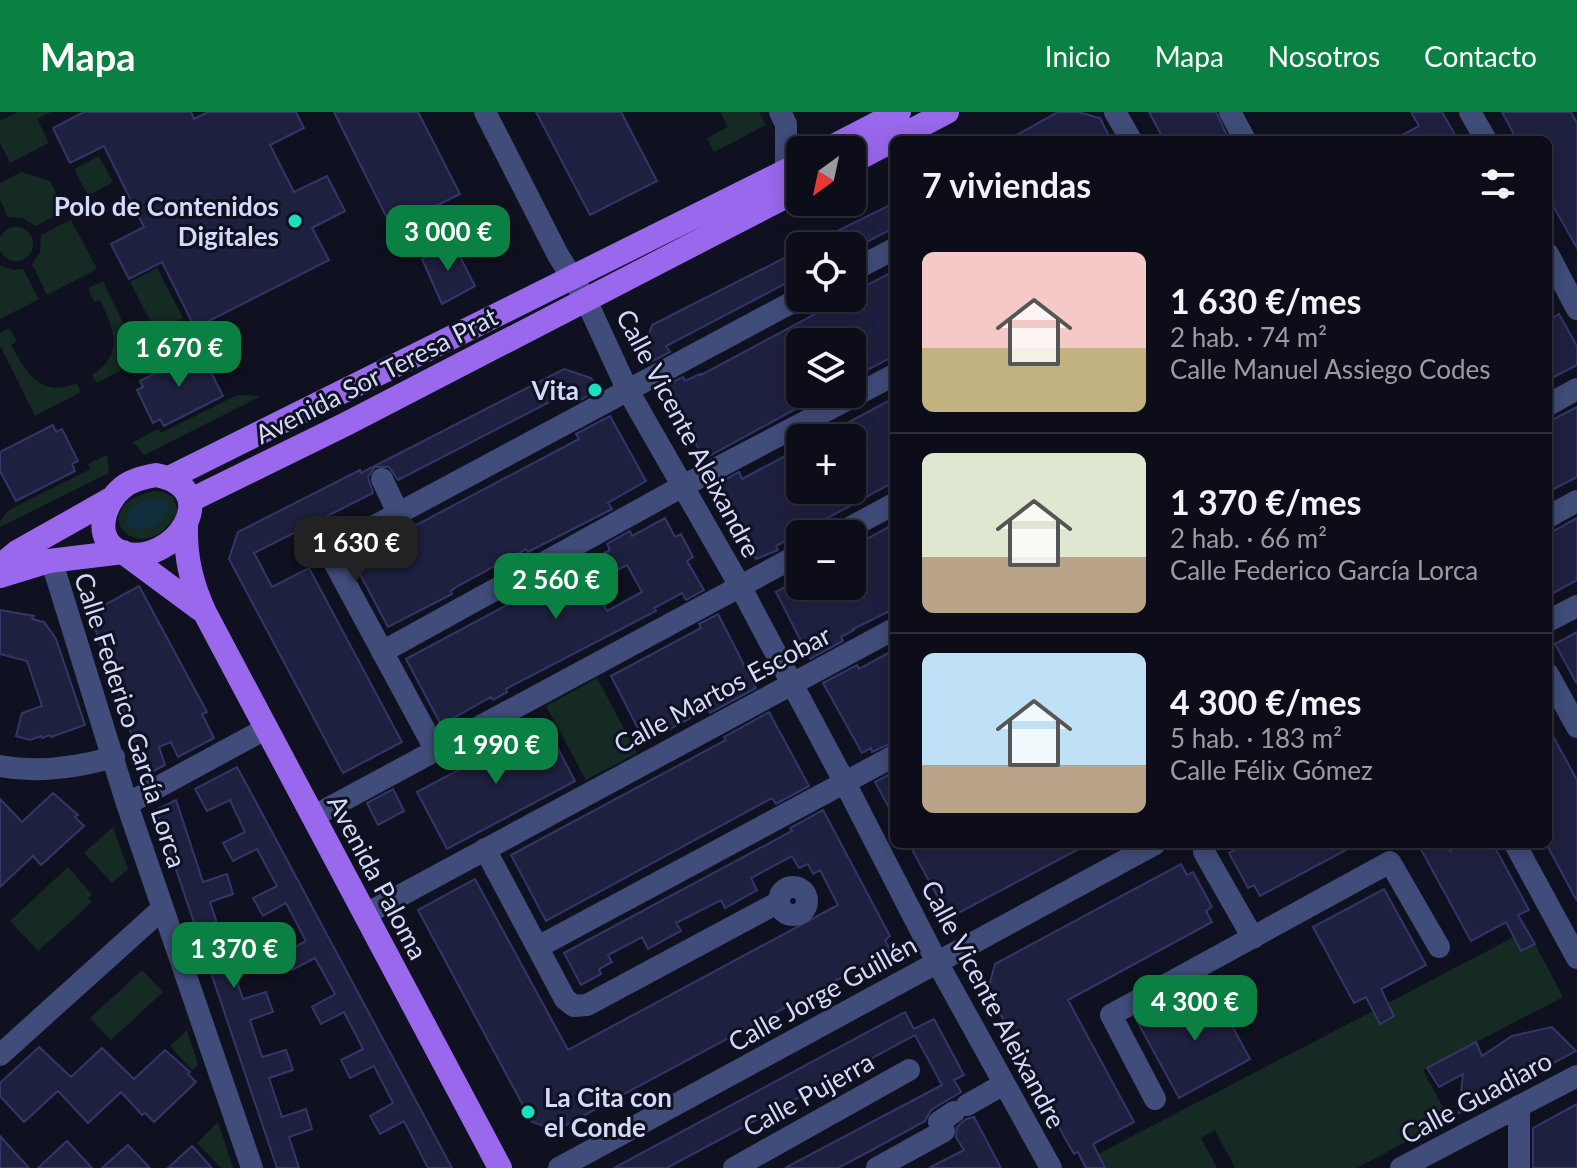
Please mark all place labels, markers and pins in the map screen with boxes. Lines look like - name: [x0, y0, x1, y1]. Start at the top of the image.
- place label: Polo de Contenidos Digitales: [54, 190, 279, 252]
- pin: 3 000 €: [374, 205, 522, 273]
- marker: Polo de Contenidos Digitales: [286, 212, 304, 230]
- pin: 1 670 €: [105, 321, 253, 389]
- place label: Vita: [530, 374, 579, 406]
- marker: Vita: [586, 381, 604, 399]
- pin: 1 630 €: [282, 516, 430, 584]
- pin: 2 560 €: [482, 553, 630, 621]
- pin: 1 990 €: [422, 718, 570, 786]
- pin: 1 370 €: [160, 922, 308, 990]
- pin: 4 300 €: [1121, 975, 1269, 1043]
- place label: La Cita con el Conde: [544, 1081, 672, 1143]
- marker: La Cita con el Conde: [519, 1103, 537, 1121]

